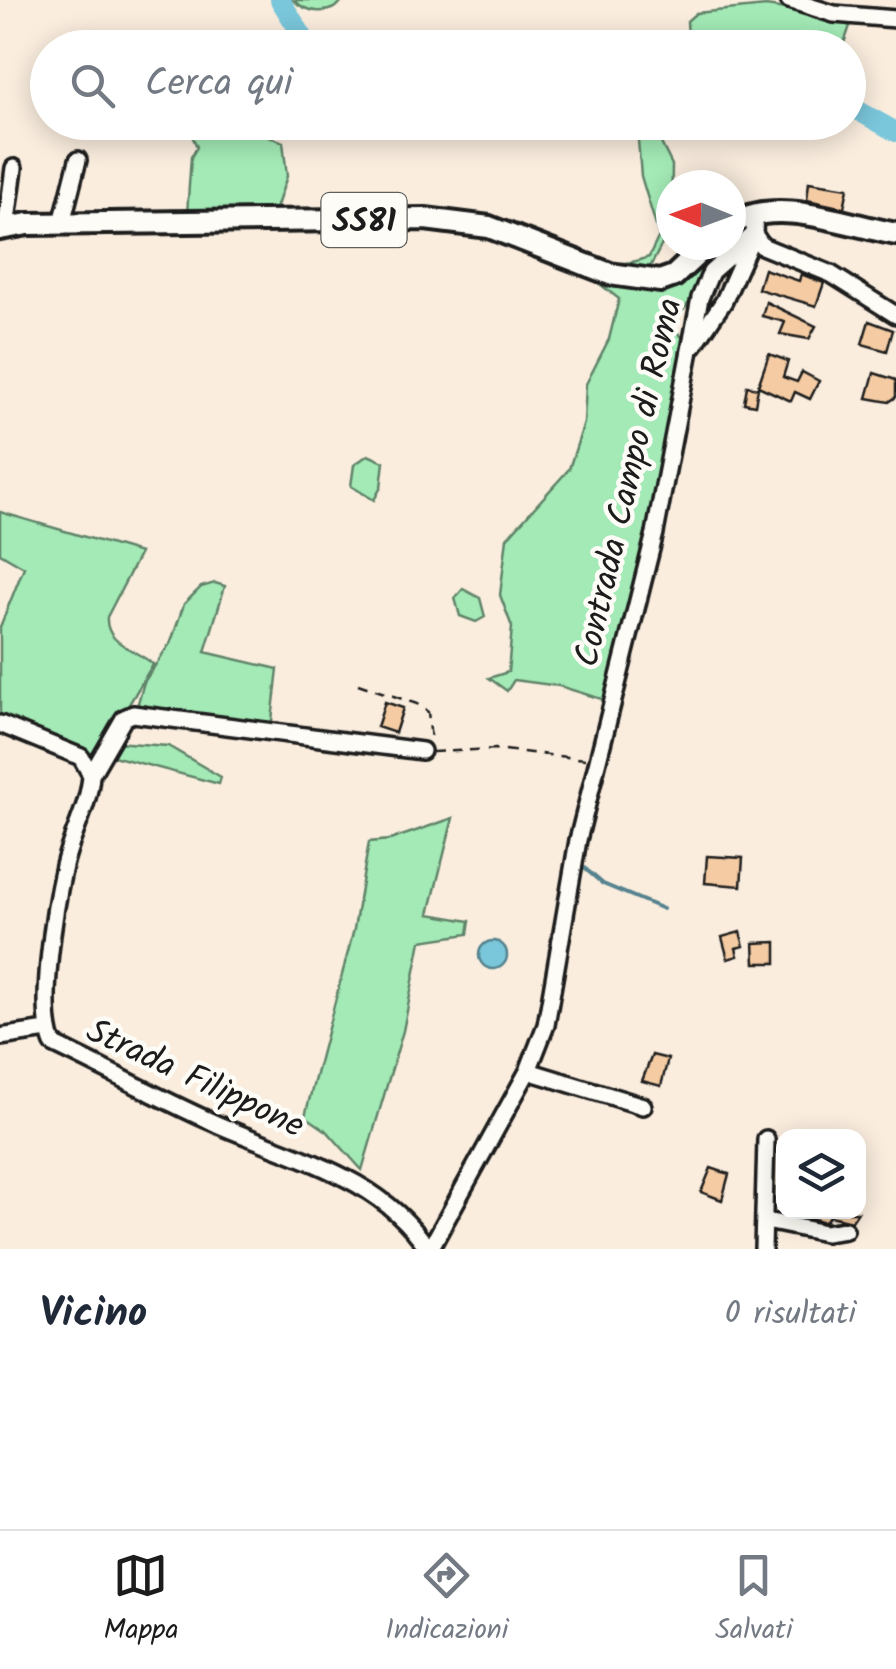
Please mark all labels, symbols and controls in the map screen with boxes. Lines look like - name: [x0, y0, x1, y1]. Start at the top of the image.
- search box: [30, 30, 866, 140]
- text: Cerca qui: [145, 55, 293, 115]
- icon: search: [65, 58, 120, 113]
- north arrow: [656, 170, 746, 260]
- road number: SS81: [322, 193, 406, 247]
- street label: Contrada Campo di Roma: [560, 293, 700, 673]
- street label: Strada Filippone: [76, 1005, 313, 1155]
- map controls: [776, 1129, 866, 1219]
- button: layers: [776, 1129, 866, 1219]
- text: Vicino: [40, 1281, 147, 1348]
- text: 0 risultati: [725, 1289, 856, 1340]
- tab: Mappa: [103, 1548, 179, 1653]
- tab: Indicazioni: [385, 1548, 508, 1653]
- tab: Salvati: [715, 1548, 793, 1653]

